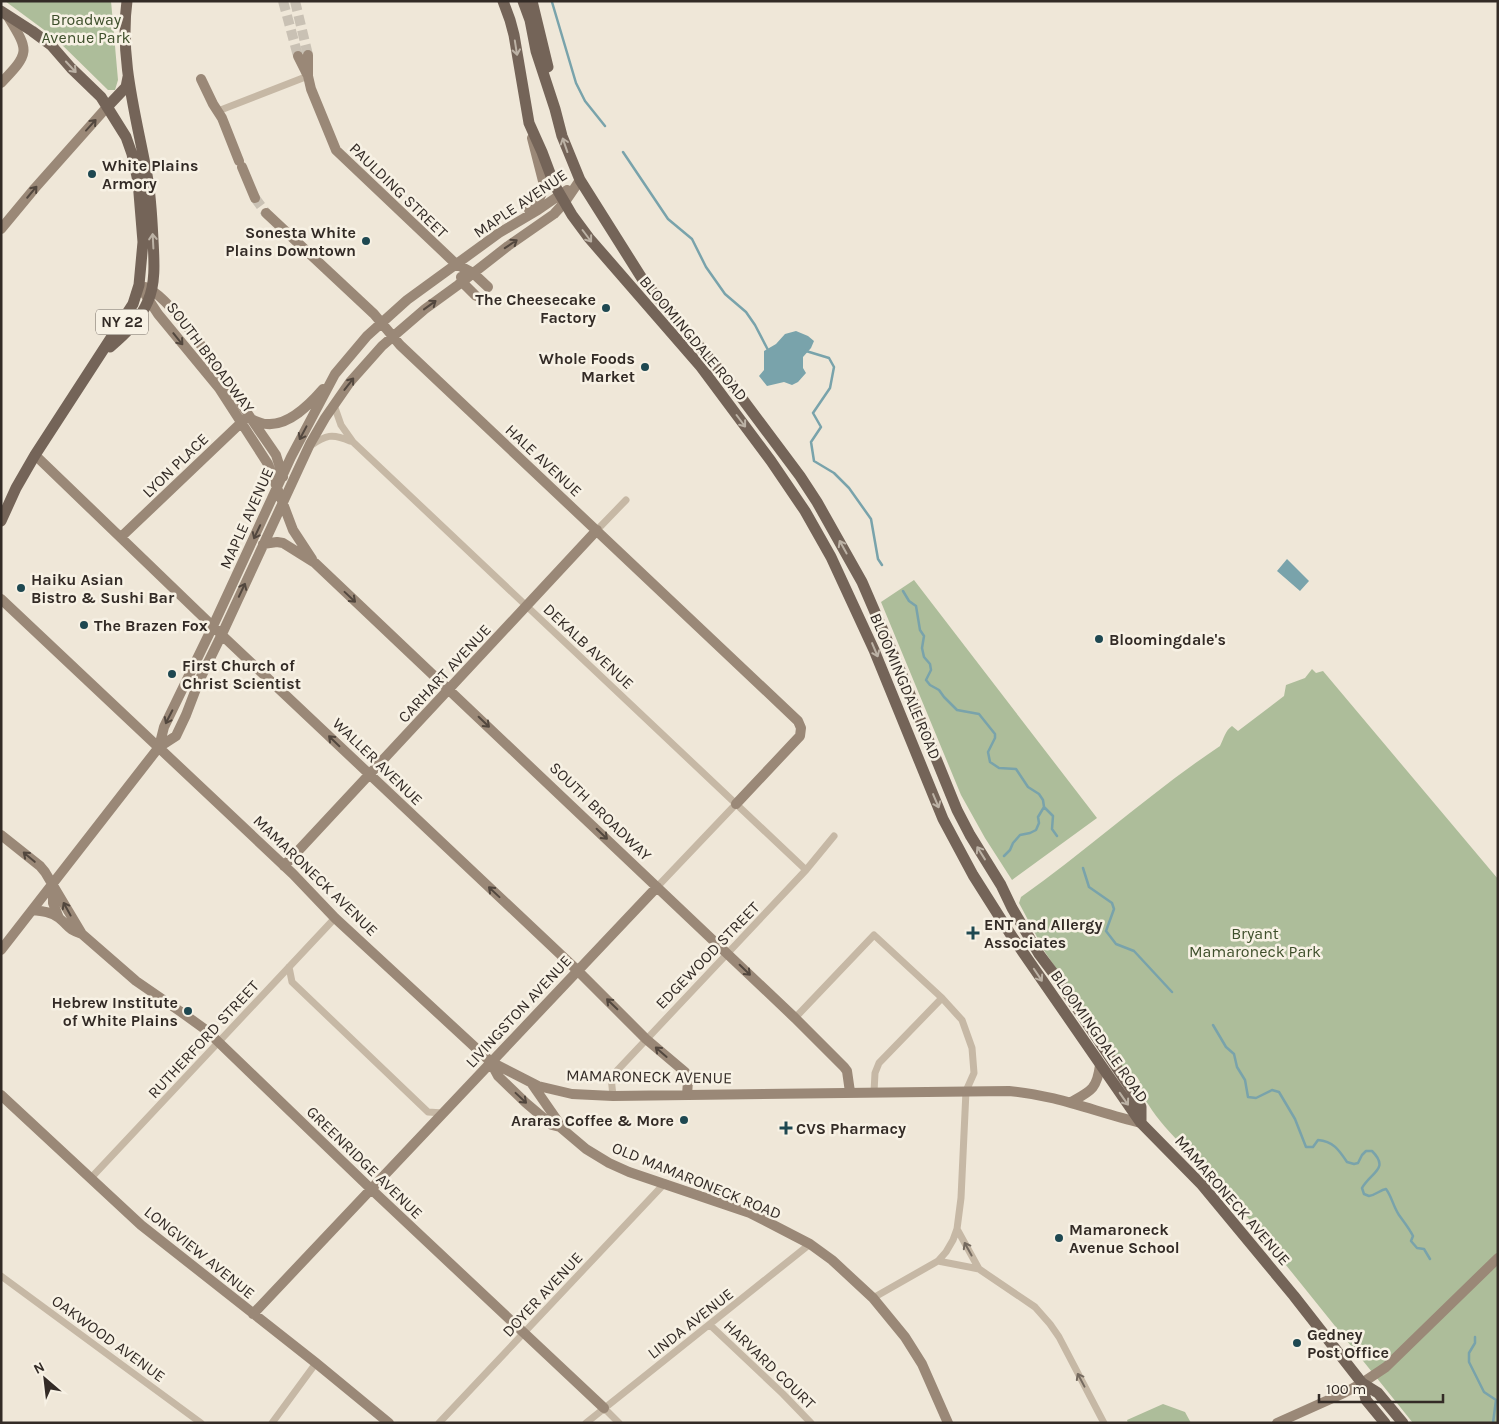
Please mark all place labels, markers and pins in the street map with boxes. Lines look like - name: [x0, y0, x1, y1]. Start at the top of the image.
- place label: White Plains Armory: [102, 156, 198, 193]
- marker: White Plains Armory: [86, 168, 98, 180]
- place label: Sonesta White Plains Downtown: [225, 223, 356, 260]
- marker: Sonesta White Plains Downtown: [360, 235, 372, 247]
- place label: The Cheesecake Factory: [475, 290, 596, 327]
- marker: The Cheesecake Factory: [600, 302, 612, 314]
- place label: Whole Foods Market: [539, 349, 635, 386]
- marker: Whole Foods Market: [639, 361, 651, 373]
- place label: Haiku Asian Bistro & Sushi Bar: [31, 570, 175, 607]
- marker: Haiku Asian Bistro & Sushi Bar: [15, 582, 27, 594]
- place label: The Brazen Fox: [94, 616, 208, 635]
- marker: The Brazen Fox: [78, 619, 90, 631]
- place label: Bloomingdale's: [1109, 630, 1226, 649]
- marker: Bloomingdale's: [1093, 633, 1105, 645]
- place label: First Church of Christ Scientist: [182, 656, 301, 693]
- marker: First Church of Christ Scientist: [166, 668, 178, 680]
- place label: ENT and Allergy Associates: [984, 915, 1103, 952]
- marker: ENT and Allergy Associates: [966, 926, 980, 940]
- place label: Hebrew Institute of White Plains: [51, 993, 178, 1030]
- marker: Hebrew Institute of White Plains: [182, 1005, 194, 1017]
- place label: Araras Coffee & More: [511, 1111, 674, 1130]
- marker: Araras Coffee & More: [678, 1114, 690, 1126]
- place label: CVS Pharmacy: [796, 1119, 906, 1138]
- marker: CVS Pharmacy: [780, 1122, 792, 1134]
- place label: Mamaroneck Avenue School: [1069, 1220, 1180, 1257]
- marker: Mamaroneck Avenue School: [1053, 1232, 1065, 1244]
- place label: Gedney Post Office: [1307, 1325, 1389, 1362]
- marker: Gedney Post Office: [1291, 1337, 1303, 1349]

